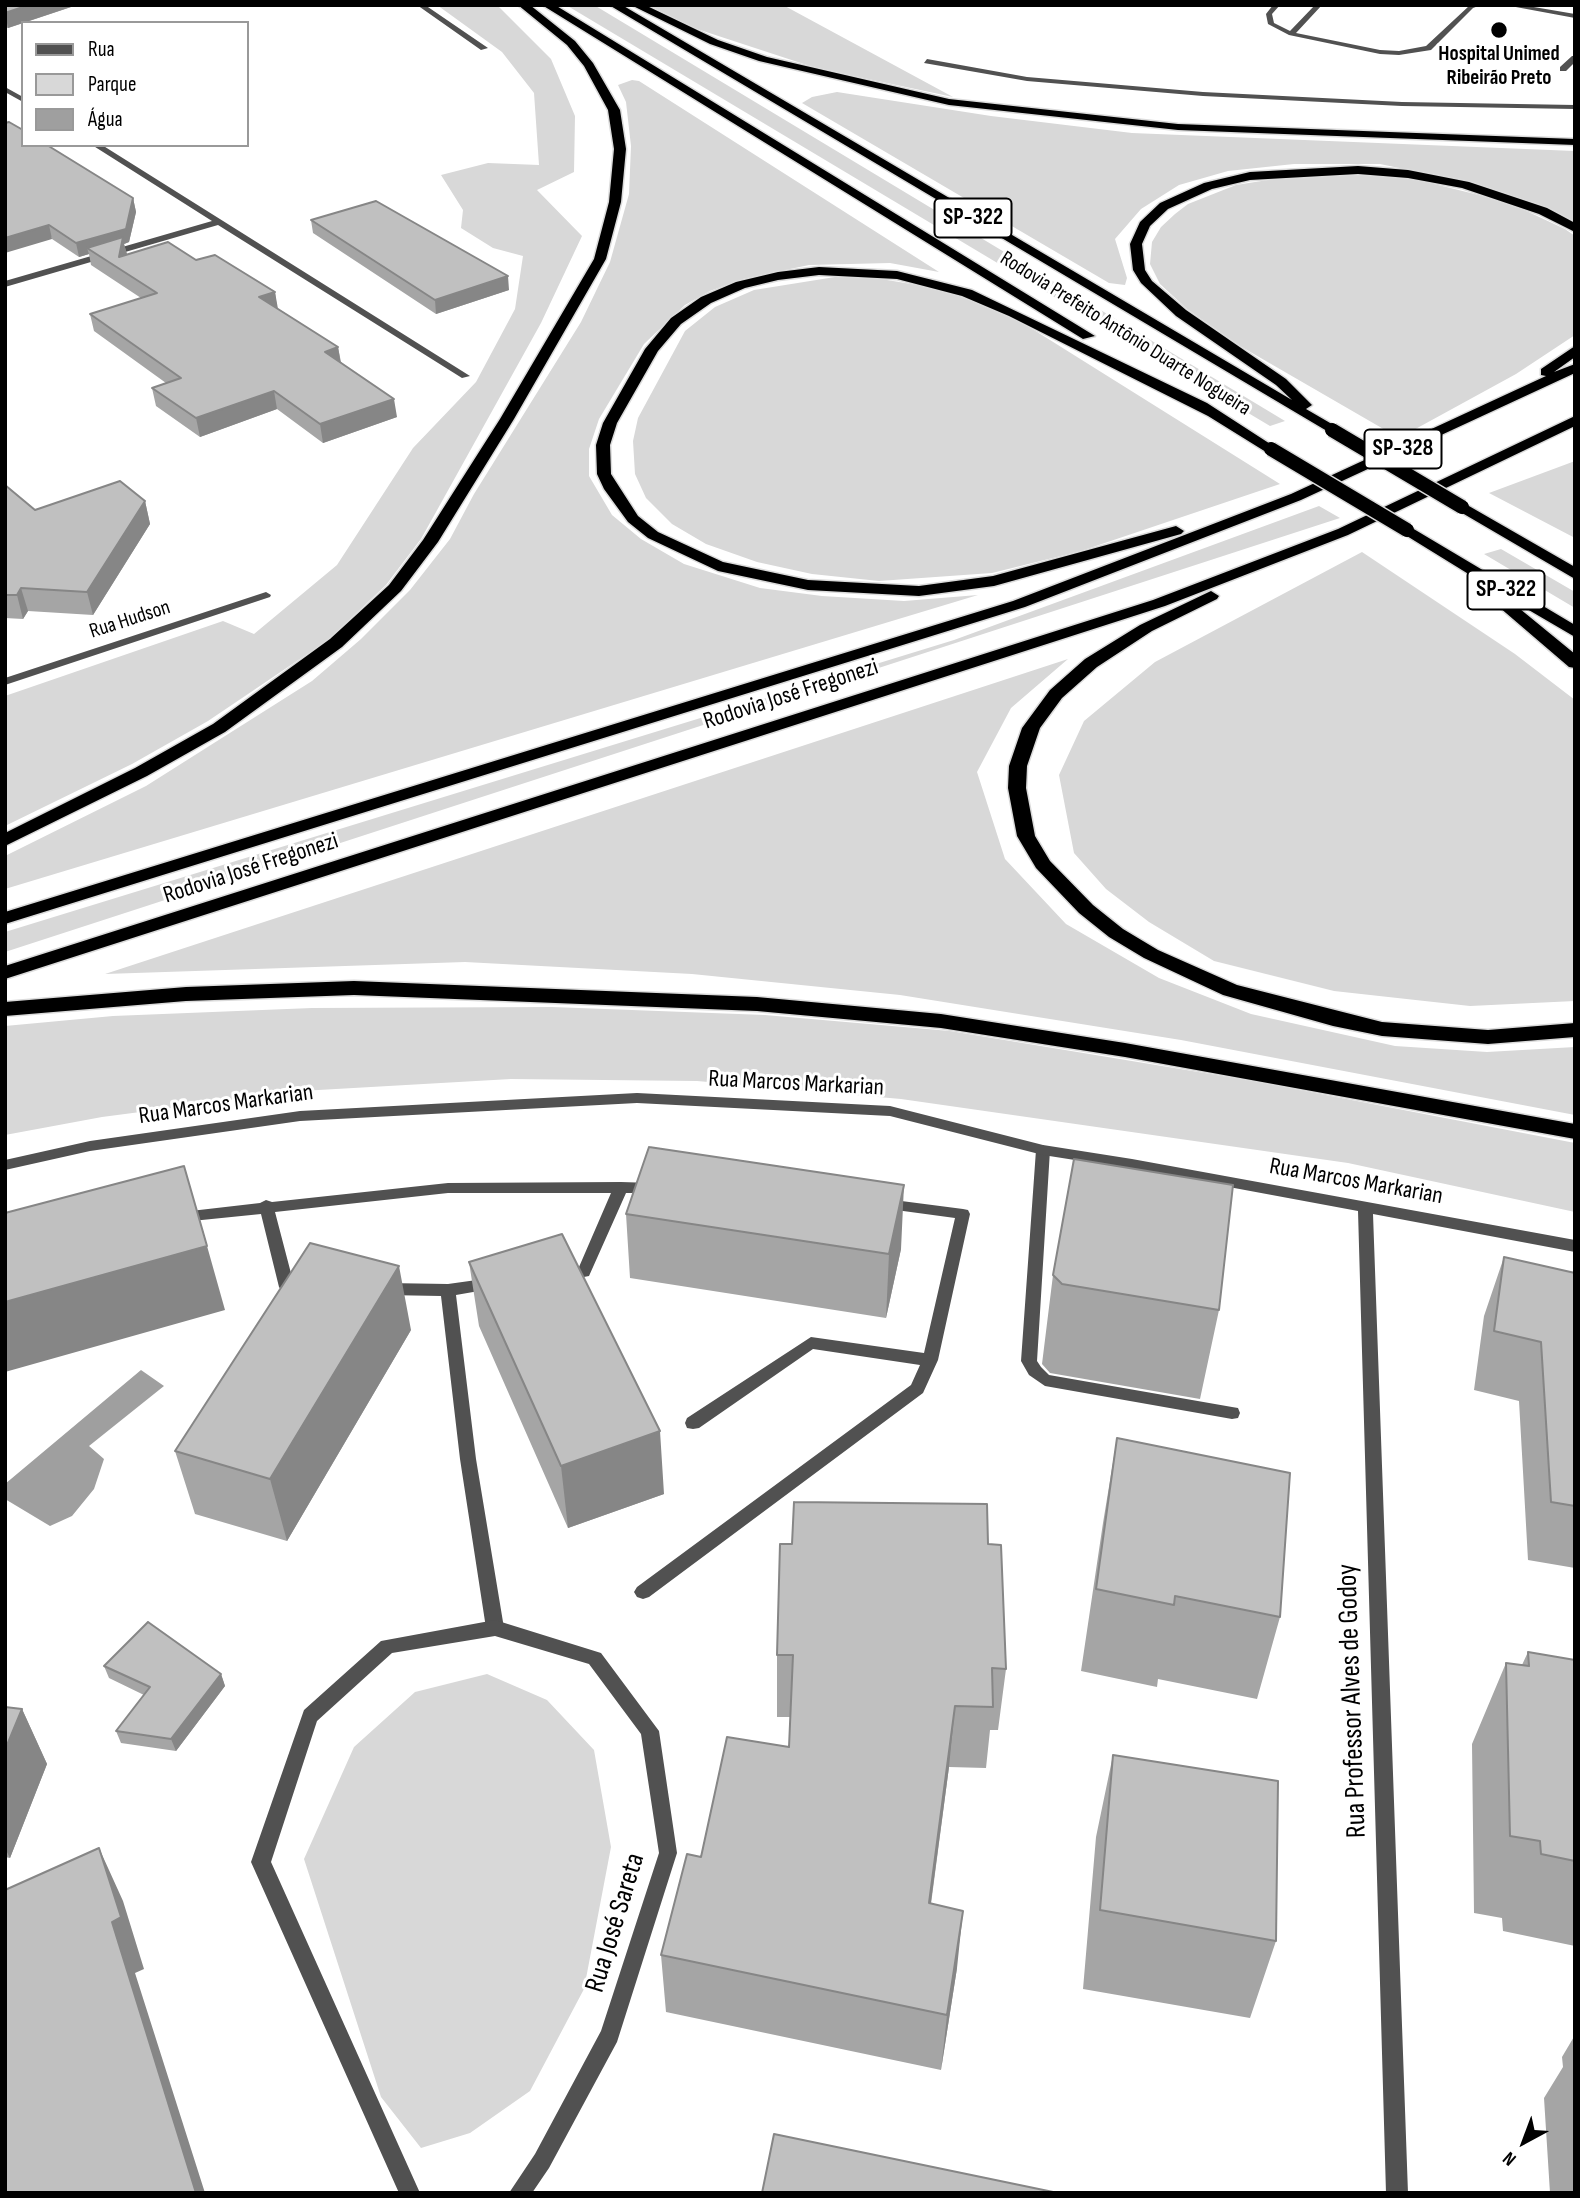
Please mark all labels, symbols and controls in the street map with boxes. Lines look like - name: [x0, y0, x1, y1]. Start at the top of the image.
- marker: Hospital Unimed Ribeirão Preto: [1489, 20, 1509, 40]
- legend: [21, 21, 248, 147]
- text: Rua: [88, 37, 115, 62]
- place label: Hospital Unimed Ribeirão Preto: [1438, 42, 1560, 92]
- text: Parque: [88, 72, 136, 97]
- text: Água: [88, 107, 123, 132]
- road number: SP-322: [934, 198, 1012, 238]
- street label: Rodovia Prefeito Antônio Duarte Nogueira: [995, 246, 1255, 422]
- road number: SP-328: [1364, 430, 1442, 468]
- road number: SP-322: [1468, 570, 1544, 610]
- street label: Rua Hudson: [86, 595, 174, 645]
- street label: Rodovia José Fregonezi: [700, 653, 882, 737]
- street label: Rodovia José Fregonezi: [160, 827, 342, 911]
- street label: Rua Marcos Markarian: [708, 1065, 884, 1103]
- street label: Rua Marcos Markarian: [137, 1079, 315, 1131]
- street label: Rua Marcos Markarian: [1267, 1153, 1445, 1211]
- street label: Rua Professor Alves de Godoy: [1331, 1563, 1375, 1839]
- street label: Rua José Sareta: [579, 1849, 653, 1997]
- north arrow: [1489, 2107, 1559, 2177]
- text: N: [1499, 2146, 1521, 2170]

